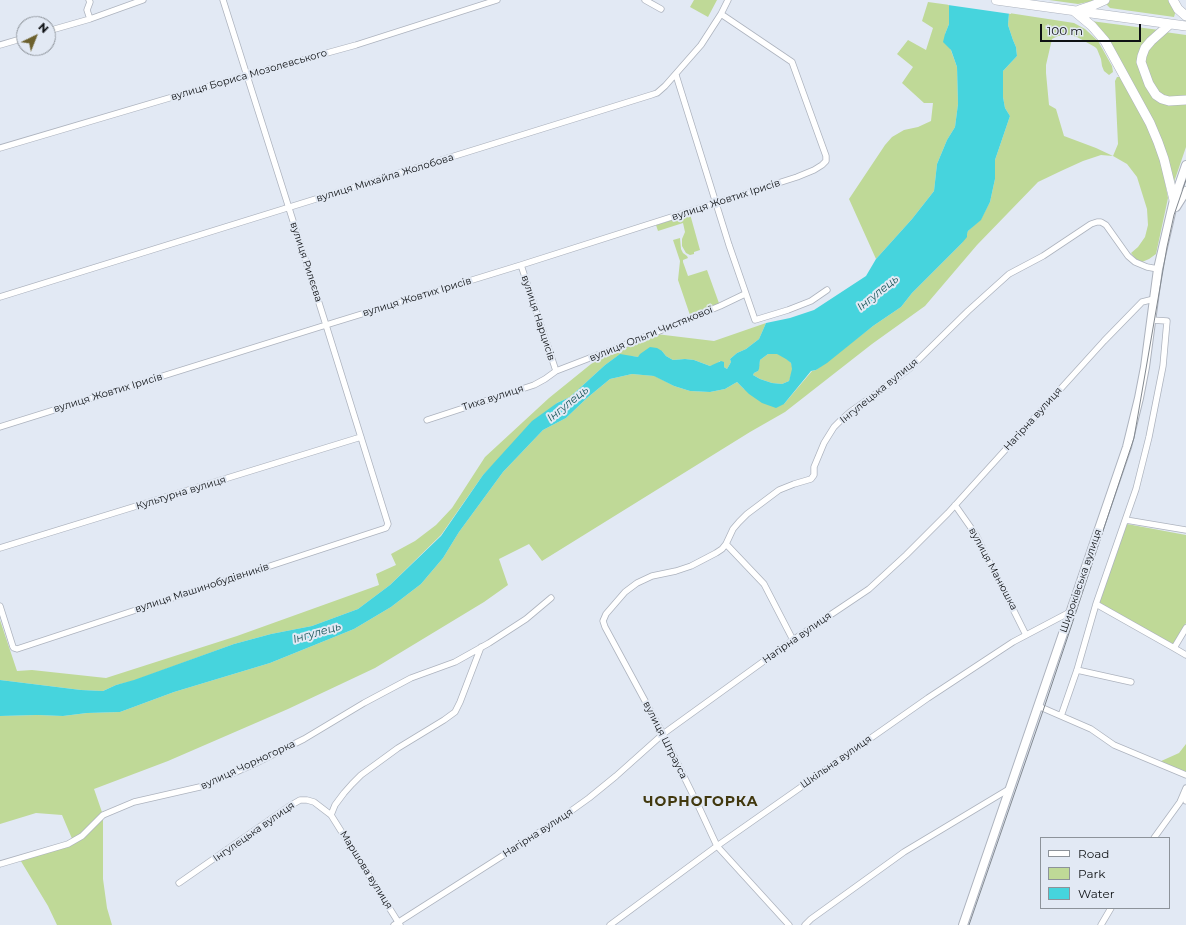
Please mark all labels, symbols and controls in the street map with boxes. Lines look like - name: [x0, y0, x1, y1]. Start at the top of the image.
- north arrow: [16, 16, 56, 56]
- scale bar: [1042, 16, 1143, 42]
- text: N: [35, 20, 52, 36]
- text: 100 m: [1047, 23, 1083, 38]
- street label: вулиця Бориса Мозолевського: [170, 47, 328, 103]
- street label: вулиця Михайла Жолобова: [315, 151, 455, 205]
- street label: вулиця Жовтих Ірисів: [670, 177, 782, 223]
- street label: вулиця Рилєєва: [287, 220, 325, 304]
- water label: Інгулець: [855, 272, 901, 314]
- street label: вулиця Нарцисів: [519, 274, 557, 362]
- street label: вулиця Жовтих Ірисів: [361, 275, 473, 319]
- street label: вулиця Ольги Чистякової: [588, 304, 714, 364]
- street label: Інгулецька вулиця: [838, 356, 920, 426]
- street label: вулиця Жовтих Ірисів: [52, 371, 164, 415]
- street label: Тиха вулиця: [461, 382, 525, 414]
- water label: Інгулець: [545, 383, 591, 425]
- street label: Нагірна вулиця: [1001, 385, 1065, 453]
- street label: Культурна вулиця: [135, 474, 227, 512]
- street label: вулиця Манюшка: [966, 526, 1020, 612]
- street label: Широківська вулиця: [1058, 528, 1104, 634]
- street label: вулиця Машинобудівників: [133, 561, 271, 615]
- street label: Нагірна вулиця: [760, 610, 834, 666]
- water label: Інгулець: [291, 620, 343, 646]
- street label: вулиця Штрауса: [640, 699, 690, 781]
- street label: Шкільна вулиця: [798, 733, 874, 791]
- street label: вулиця Чорногорка: [199, 738, 297, 792]
- district label: ЧОРНОГОРКА: [643, 794, 759, 810]
- street label: Інгулецька вулиця: [211, 799, 297, 865]
- street label: Нагірна вулиця: [501, 806, 575, 860]
- street label: Маршова вулиця: [337, 829, 395, 911]
- legend: [1040, 837, 1170, 909]
- text: Road: [1078, 846, 1109, 861]
- text: Park: [1078, 866, 1105, 881]
- text: Water: [1078, 886, 1114, 901]

